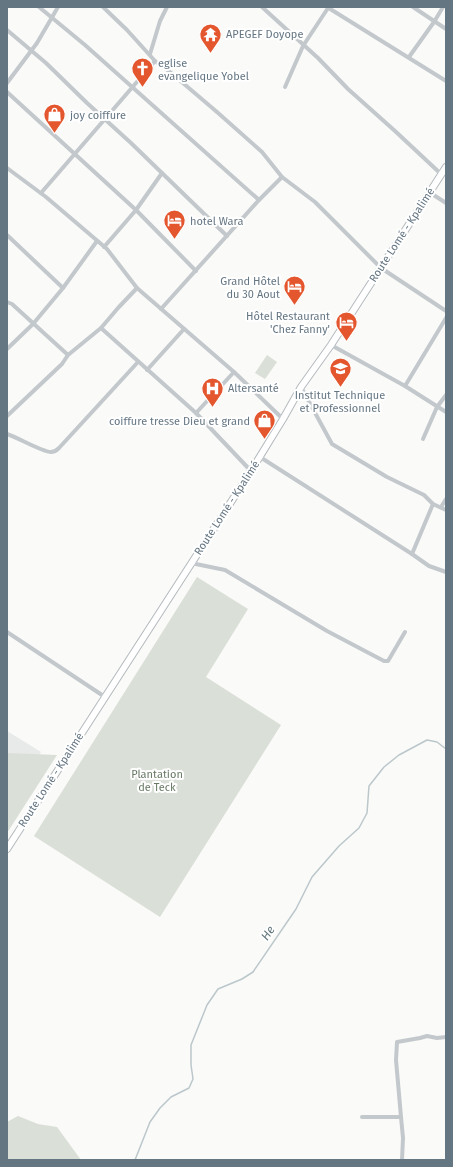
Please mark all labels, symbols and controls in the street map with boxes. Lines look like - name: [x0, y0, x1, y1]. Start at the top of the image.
- temple icon: APEGEF Doyope: [197, 21, 223, 54]
- place label: APEGEF Doyope: [226, 28, 303, 41]
- church icon: eglise evangelique Yobel: [129, 56, 155, 89]
- place label: eglise evangelique Yobel: [158, 57, 249, 83]
- shop icon: joy coiffure: [42, 102, 68, 135]
- place label: joy coiffure: [69, 109, 126, 122]
- street label: Route Lomé - Kpalimé: [367, 185, 437, 285]
- hotel icon: hotel Wara: [161, 208, 187, 241]
- place label: hotel Wara: [190, 215, 243, 228]
- hotel icon: Grand Hôtel du 30 Aout: [282, 274, 308, 307]
- place label: Grand Hôtel du 30 Aout: [220, 275, 280, 301]
- hotel icon: Hôtel Restaurant 'Chez Fanny': [333, 309, 359, 342]
- place label: Hôtel Restaurant 'Chez Fanny': [246, 310, 330, 336]
- school or university icon: Institut Technique et Professionnel: [327, 356, 353, 389]
- hospital icon: Altersanté: [200, 375, 226, 408]
- place label: Altersanté: [228, 382, 279, 395]
- place label: Institut Technique et Professionnel: [295, 389, 385, 415]
- shop icon: coiffure tresse Dieu et grand: [252, 408, 278, 441]
- place label: coiffure tresse Dieu et grand: [109, 415, 250, 428]
- street label: Route Lomé - Kpalimé: [192, 458, 262, 558]
- street label: Route Lomé - Kpalimé: [16, 730, 86, 830]
- park label: Plantation de Teck: [131, 768, 183, 794]
- water label: He: [258, 923, 278, 943]

